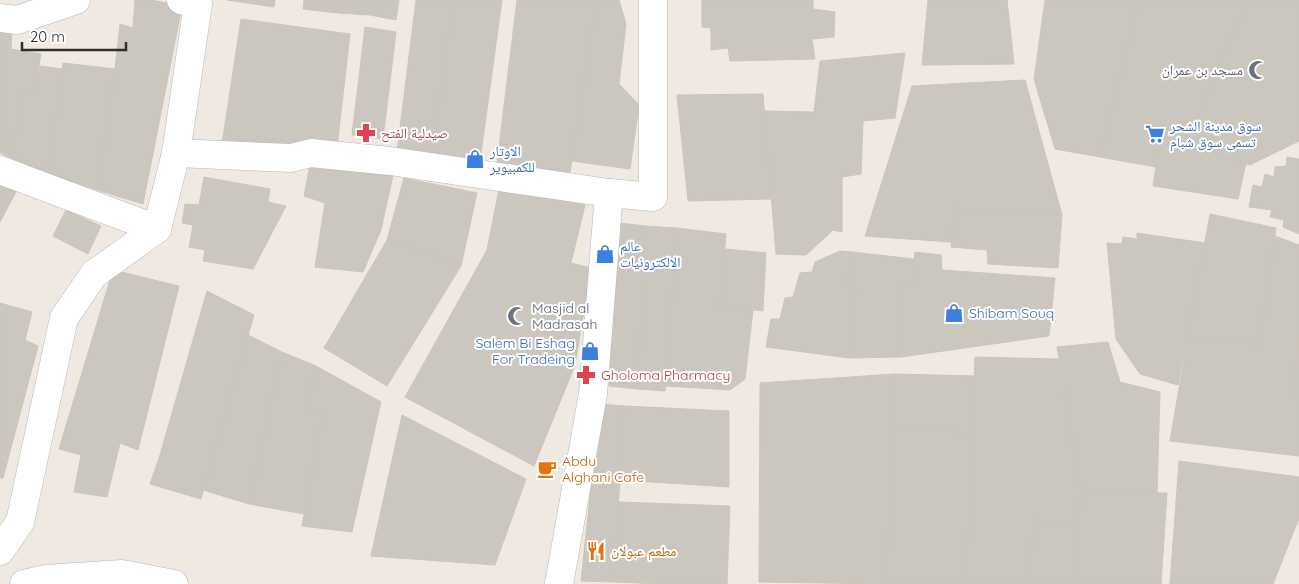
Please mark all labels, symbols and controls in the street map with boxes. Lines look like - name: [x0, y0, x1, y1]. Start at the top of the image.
- scale bar: [22, 20, 126, 52]
- text: 20 m: [30, 27, 65, 46]
- mosque icon: مسجد بن عمران: [1247, 59, 1269, 81]
- place label: مسجد بن عمران: [1162, 61, 1243, 79]
- place label: سوق مدينة الشحر تسمى سوق شبام: [1169, 117, 1261, 152]
- pharmacy icon: صيدلية الفتح: [355, 122, 377, 144]
- supermarket icon: سوق مدينة الشحر تسمى سوق شبام: [1144, 123, 1166, 145]
- place label: صيدلية الفتح: [381, 124, 448, 143]
- place label: الاوتار للكمبيوير: [489, 142, 535, 176]
- shop icon: الاوتار للكمبيوير: [464, 148, 486, 170]
- place label: عالم الالكترونيات: [620, 237, 680, 271]
- shop icon: عالم الالكترونيات: [594, 243, 616, 265]
- place label: Masjid al Madrasah: [532, 299, 597, 333]
- shop icon: Shibam Souq: [943, 302, 965, 324]
- place label: Shibam Souq: [969, 304, 1054, 322]
- mosque icon: Masjid al Madrasah: [506, 305, 528, 327]
- place label: Salem Bi Eshag For Tradeing: [475, 334, 575, 368]
- shop icon: Salem Bi Eshag For Tradeing: [579, 340, 601, 362]
- pharmacy icon: Gholoma Pharmacy: [575, 364, 597, 386]
- place label: Gholoma Pharmacy: [601, 366, 730, 384]
- place label: Abdu Alghani Cafe: [562, 452, 644, 486]
- cafe icon: Abdu Alghani Cafe: [536, 458, 558, 480]
- restaurant icon: مطعم عبولان: [585, 540, 607, 562]
- place label: مطعم عبولان: [611, 542, 676, 561]

